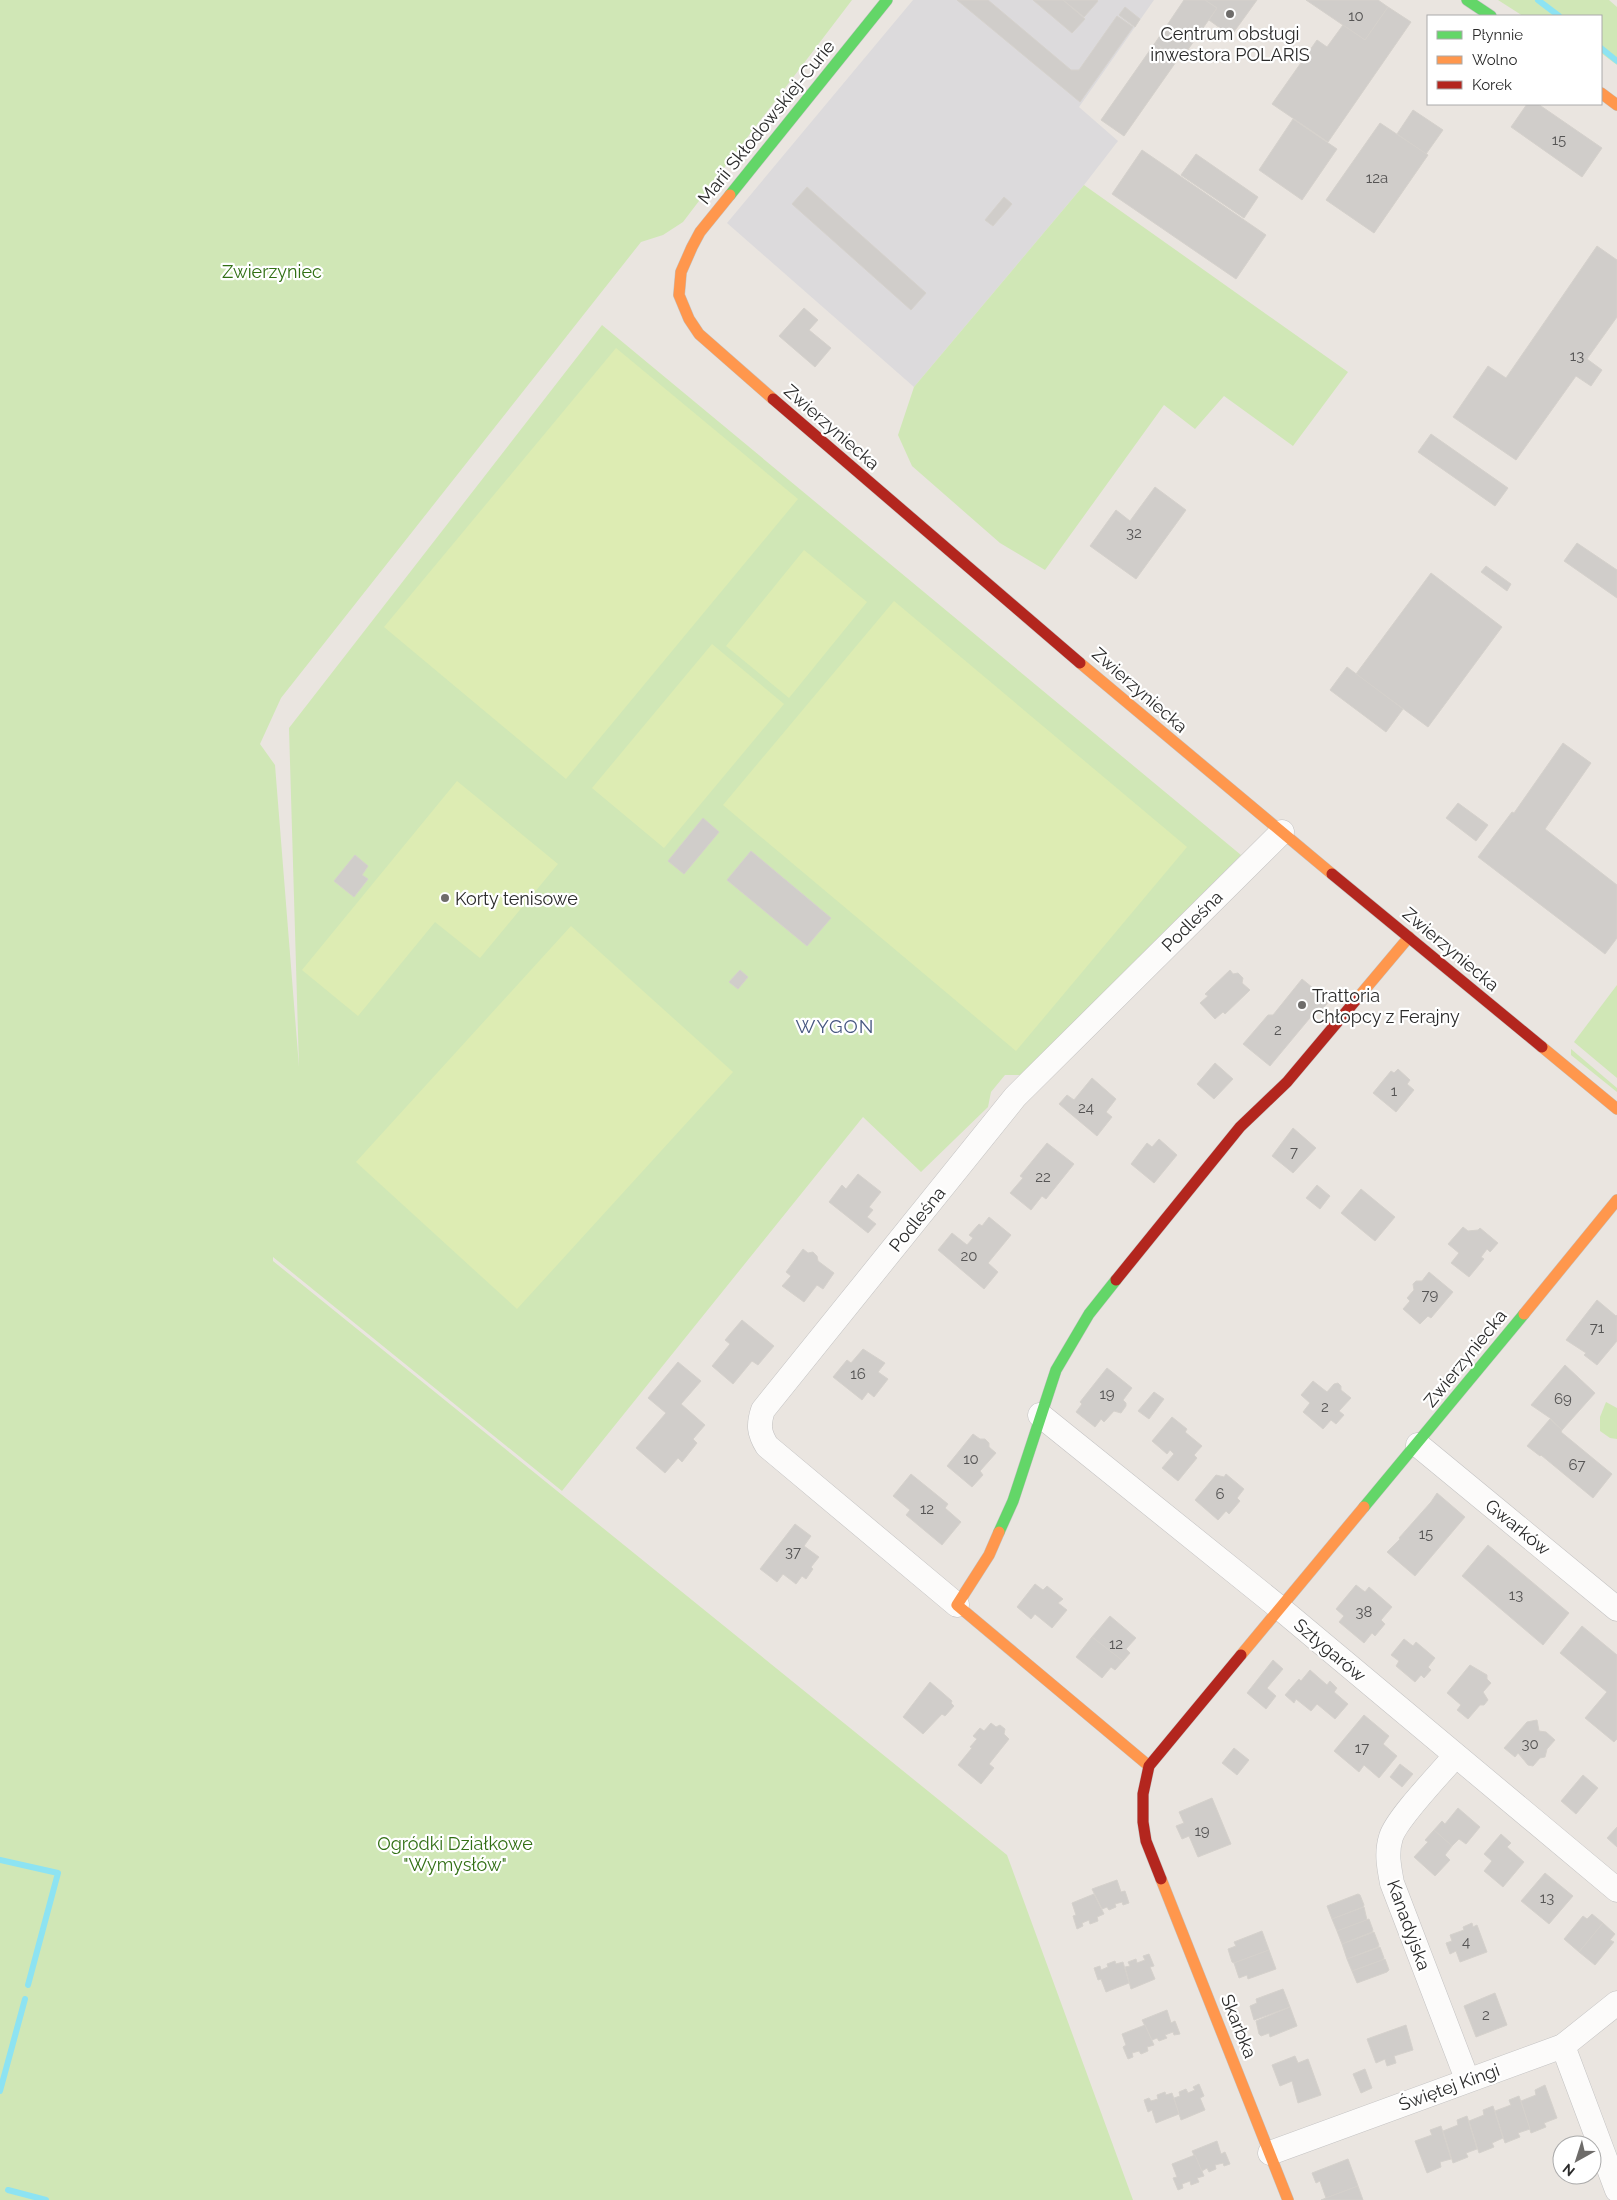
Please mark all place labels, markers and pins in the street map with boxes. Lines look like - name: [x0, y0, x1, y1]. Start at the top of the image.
- marker: Centrum obsługi inwestora POLARIS: [1224, 8, 1236, 20]
- place label: Centrum obsługi inwestora POLARIS: [1150, 23, 1310, 65]
- place label: Korty tenisowe: [455, 888, 578, 909]
- marker: Korty tenisowe: [439, 892, 451, 904]
- place label: Trattoria Chłopcy z Ferajny: [1312, 985, 1460, 1027]
- marker: Trattoria Chłopcy z Ferajny: [1296, 999, 1308, 1011]

